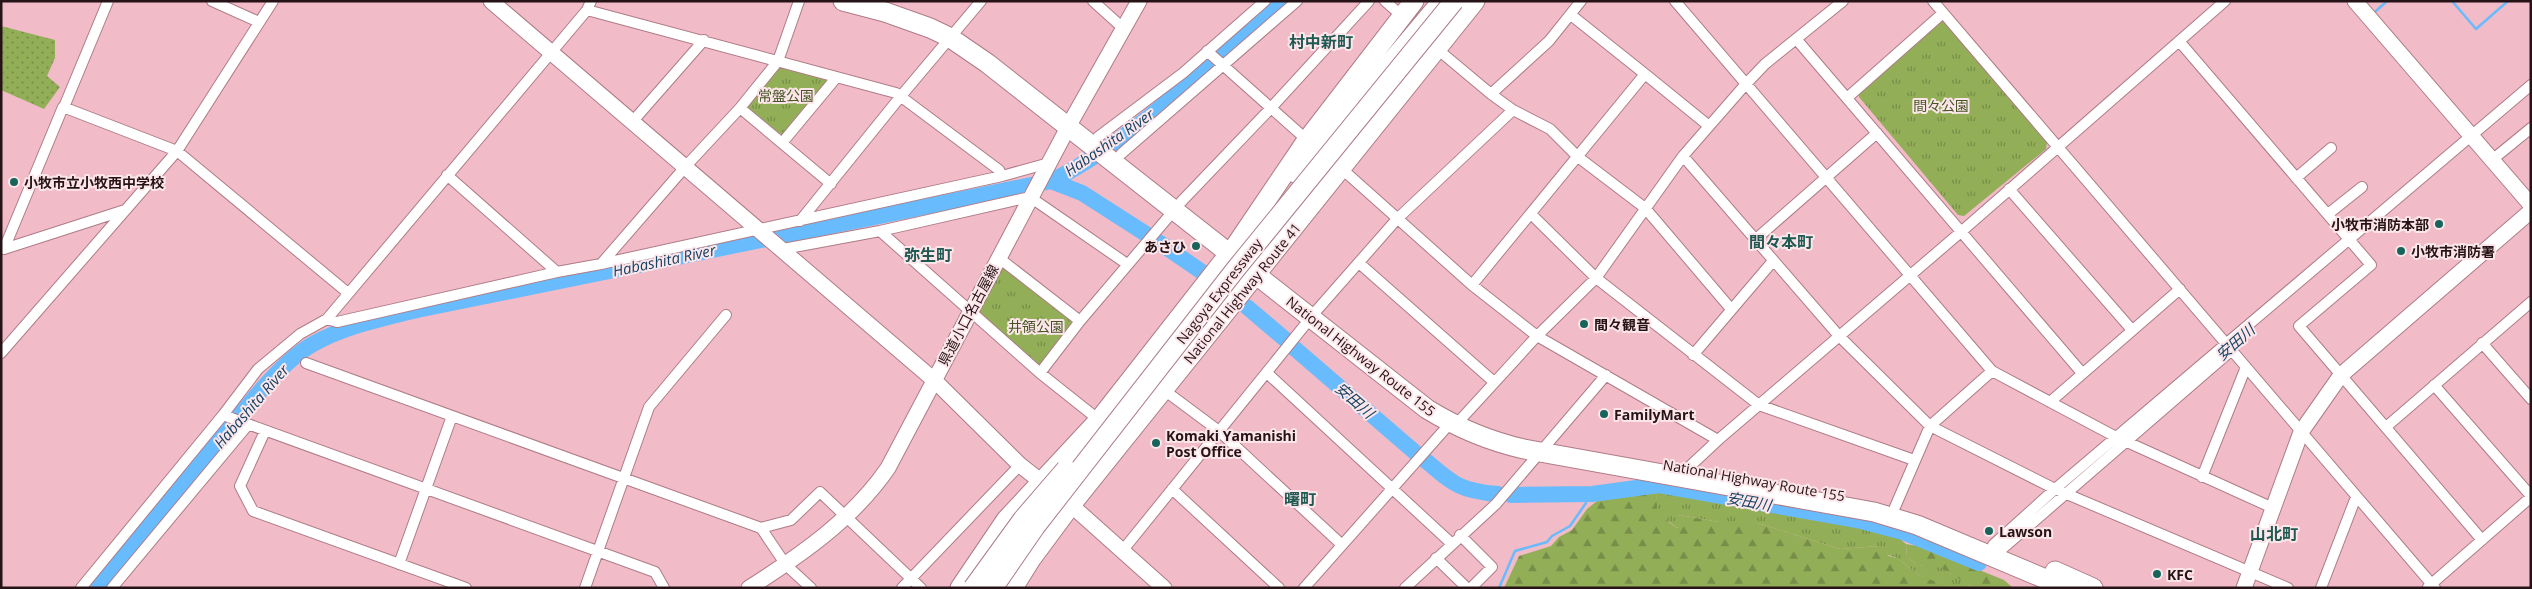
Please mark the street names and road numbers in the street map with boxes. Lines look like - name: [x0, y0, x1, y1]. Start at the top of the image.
- street label: National Highway Route 41: [1179, 219, 1305, 367]
- street label: Nagoya Expressway: [1172, 234, 1267, 348]
- street label: 県道小口名古屋線: [933, 261, 1003, 369]
- street label: National Highway Route 155: [1283, 292, 1439, 420]
- street label: National Highway Route 155: [1662, 455, 1846, 505]

